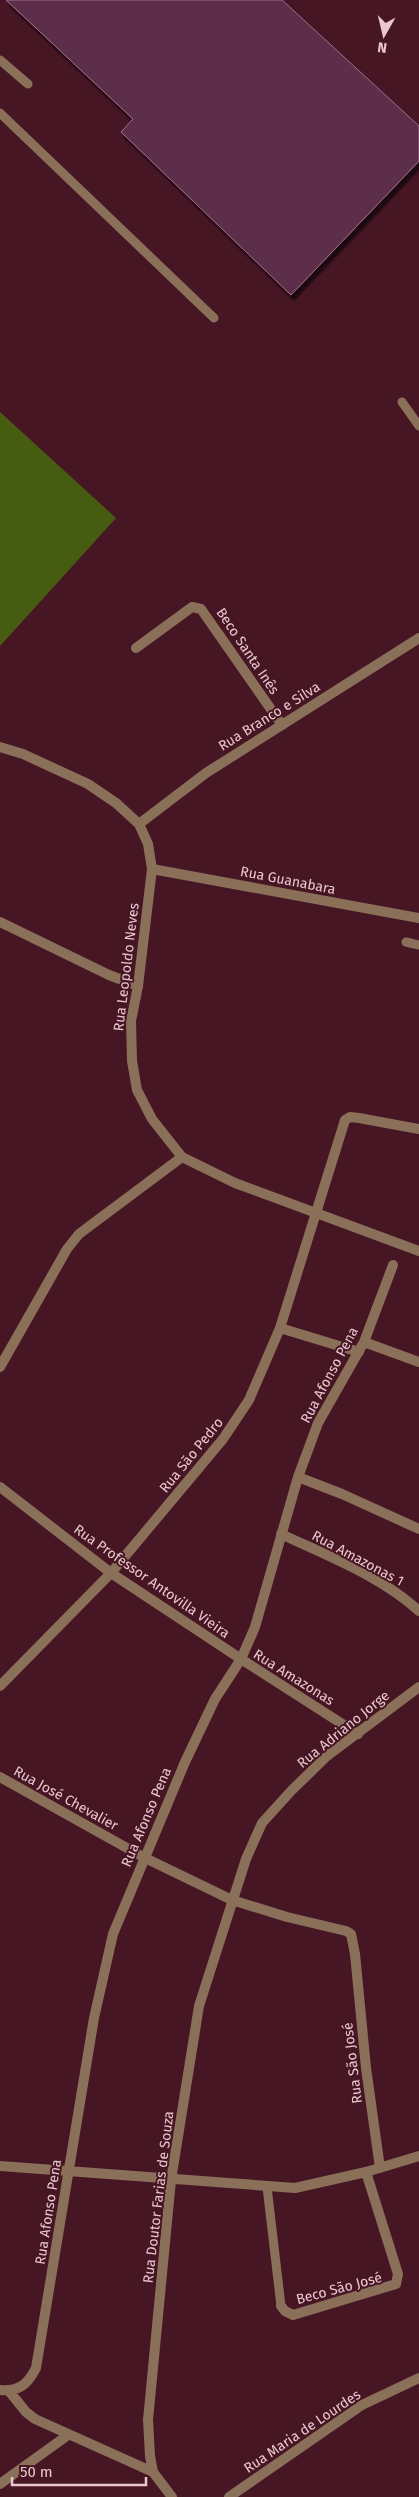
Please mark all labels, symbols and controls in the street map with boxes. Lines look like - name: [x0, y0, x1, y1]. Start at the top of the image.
- north arrow: [359, 10, 409, 60]
- text: N: [376, 38, 388, 56]
- street label: Beco Santa Inês: [212, 605, 283, 698]
- street label: Rua Branco e Silva: [215, 678, 323, 755]
- street label: Rua Guanabara: [239, 863, 337, 898]
- street label: Rua Leopoldo Neves: [110, 901, 143, 1032]
- street label: Rua Afonso Pena: [297, 1324, 362, 1426]
- street label: Rua São Pedro: [156, 1414, 227, 1496]
- street label: Rua Professor Antovilla Vieira: [70, 1521, 233, 1642]
- street label: Rua Amazonas 1: [309, 1527, 407, 1590]
- street label: Rua Amazonas: [250, 1646, 338, 1709]
- street label: Rua Adriano Jorge: [294, 1687, 393, 1772]
- street label: Rua José Chevalier: [10, 1763, 122, 1835]
- street label: Rua Afonso Pena: [118, 1765, 175, 1870]
- street label: Rua São José: [339, 2021, 366, 2105]
- street label: Rua Doutor Farias de Souza: [139, 2110, 177, 2284]
- street label: Rua Afonso Pena: [32, 2158, 65, 2266]
- street label: Beco São José: [294, 2269, 384, 2308]
- street label: Rua Maria de Lourdes: [241, 2386, 364, 2477]
- scale bar: [12, 2454, 146, 2486]
- text: 50 m: [20, 2463, 53, 2481]

